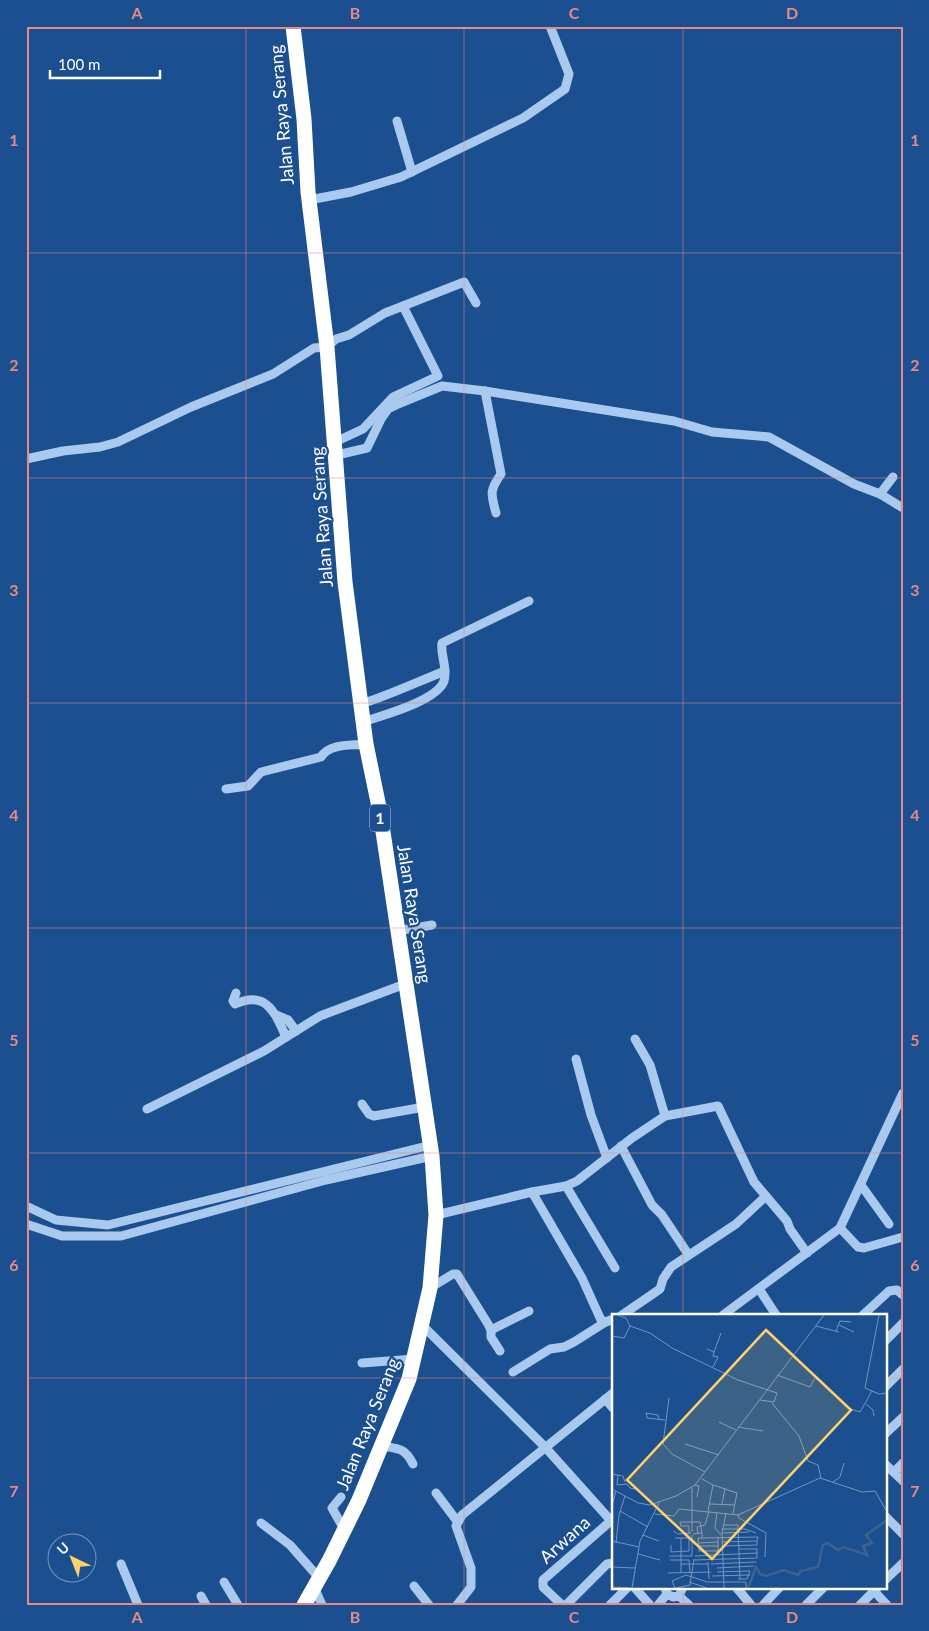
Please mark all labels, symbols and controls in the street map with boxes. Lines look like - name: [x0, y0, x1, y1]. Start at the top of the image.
- text: A: [130, 3, 143, 22]
- text: B: [350, 3, 360, 22]
- text: C: [569, 3, 580, 22]
- text: D: [786, 3, 798, 22]
- street label: Jalan Raya Serang: [264, 44, 298, 186]
- scale bar: [50, 48, 160, 80]
- text: 100 m: [58, 55, 100, 73]
- text: 1: [9, 130, 19, 149]
- text: 1: [910, 130, 920, 149]
- text: 2: [9, 355, 19, 374]
- text: 2: [910, 355, 920, 374]
- street label: Jalan Raya Serang: [305, 446, 337, 588]
- text: 3: [9, 580, 19, 599]
- text: 3: [910, 580, 920, 599]
- road number: 1: [370, 804, 390, 831]
- text: 4: [9, 805, 19, 824]
- text: 4: [910, 805, 920, 824]
- street label: Jalan Raya Serang: [393, 843, 437, 985]
- text: 5: [9, 1030, 19, 1049]
- text: 5: [910, 1030, 920, 1049]
- text: 6: [9, 1255, 19, 1274]
- text: 6: [910, 1255, 920, 1274]
- inset map: [612, 1314, 886, 1588]
- street label: Jalan Raya Serang: [331, 1354, 404, 1493]
- text: 7: [9, 1481, 19, 1500]
- text: 7: [910, 1481, 920, 1500]
- street label: Arwana: [534, 1511, 594, 1568]
- north arrow: [48, 1534, 98, 1584]
- text: U: [53, 1538, 72, 1558]
- text: A: [130, 1607, 143, 1626]
- text: B: [350, 1607, 360, 1626]
- text: C: [569, 1607, 580, 1626]
- text: D: [786, 1607, 798, 1626]

